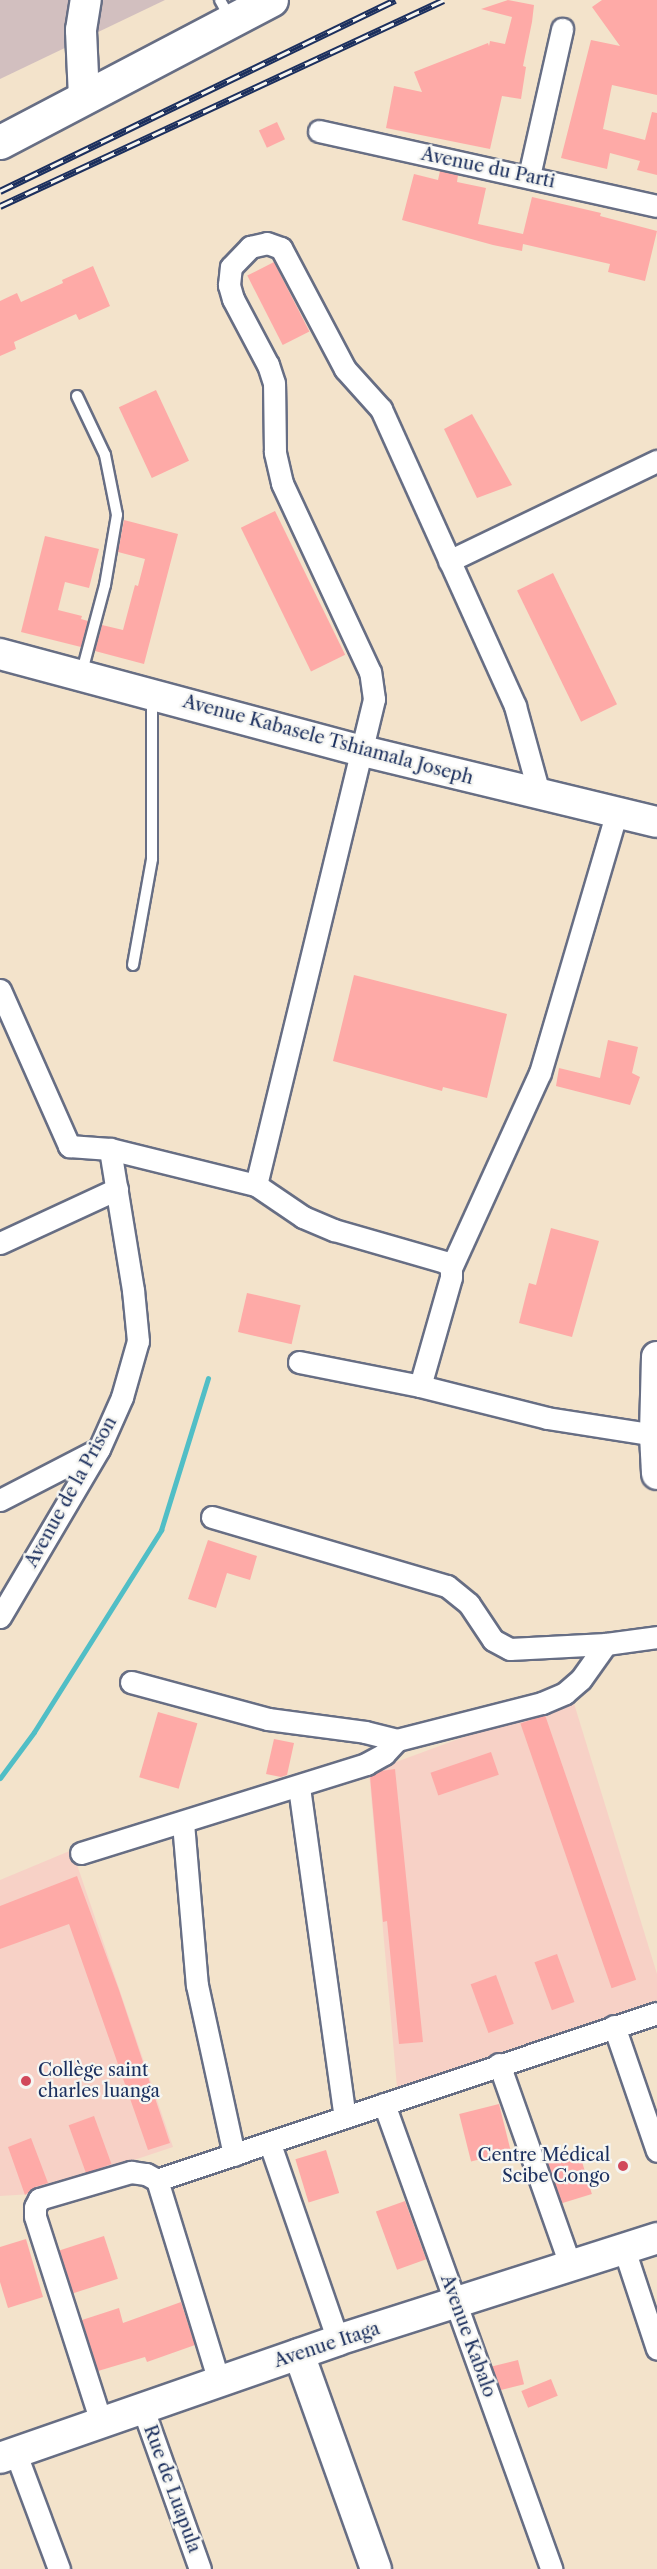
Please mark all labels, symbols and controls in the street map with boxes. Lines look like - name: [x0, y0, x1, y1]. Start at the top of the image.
- street label: Avenue du Parti: [419, 143, 557, 193]
- street label: Avenue Kabasele Tshiamala Joseph: [180, 691, 476, 789]
- street label: Avenue de la Prison: [21, 1413, 121, 1571]
- place label: Collège saint charles luanga: [38, 2060, 160, 2102]
- marker: Collège saint charles luanga: [19, 2074, 33, 2088]
- place label: Centre Médical Scibe Congo: [478, 2145, 610, 2188]
- marker: Centre Médical Scibe Congo: [614, 2157, 632, 2175]
- street label: Avenue Kabalo: [436, 2272, 500, 2400]
- street label: Avenue Itaga: [271, 2318, 383, 2372]
- street label: Rue de Luapula: [139, 2422, 205, 2556]

